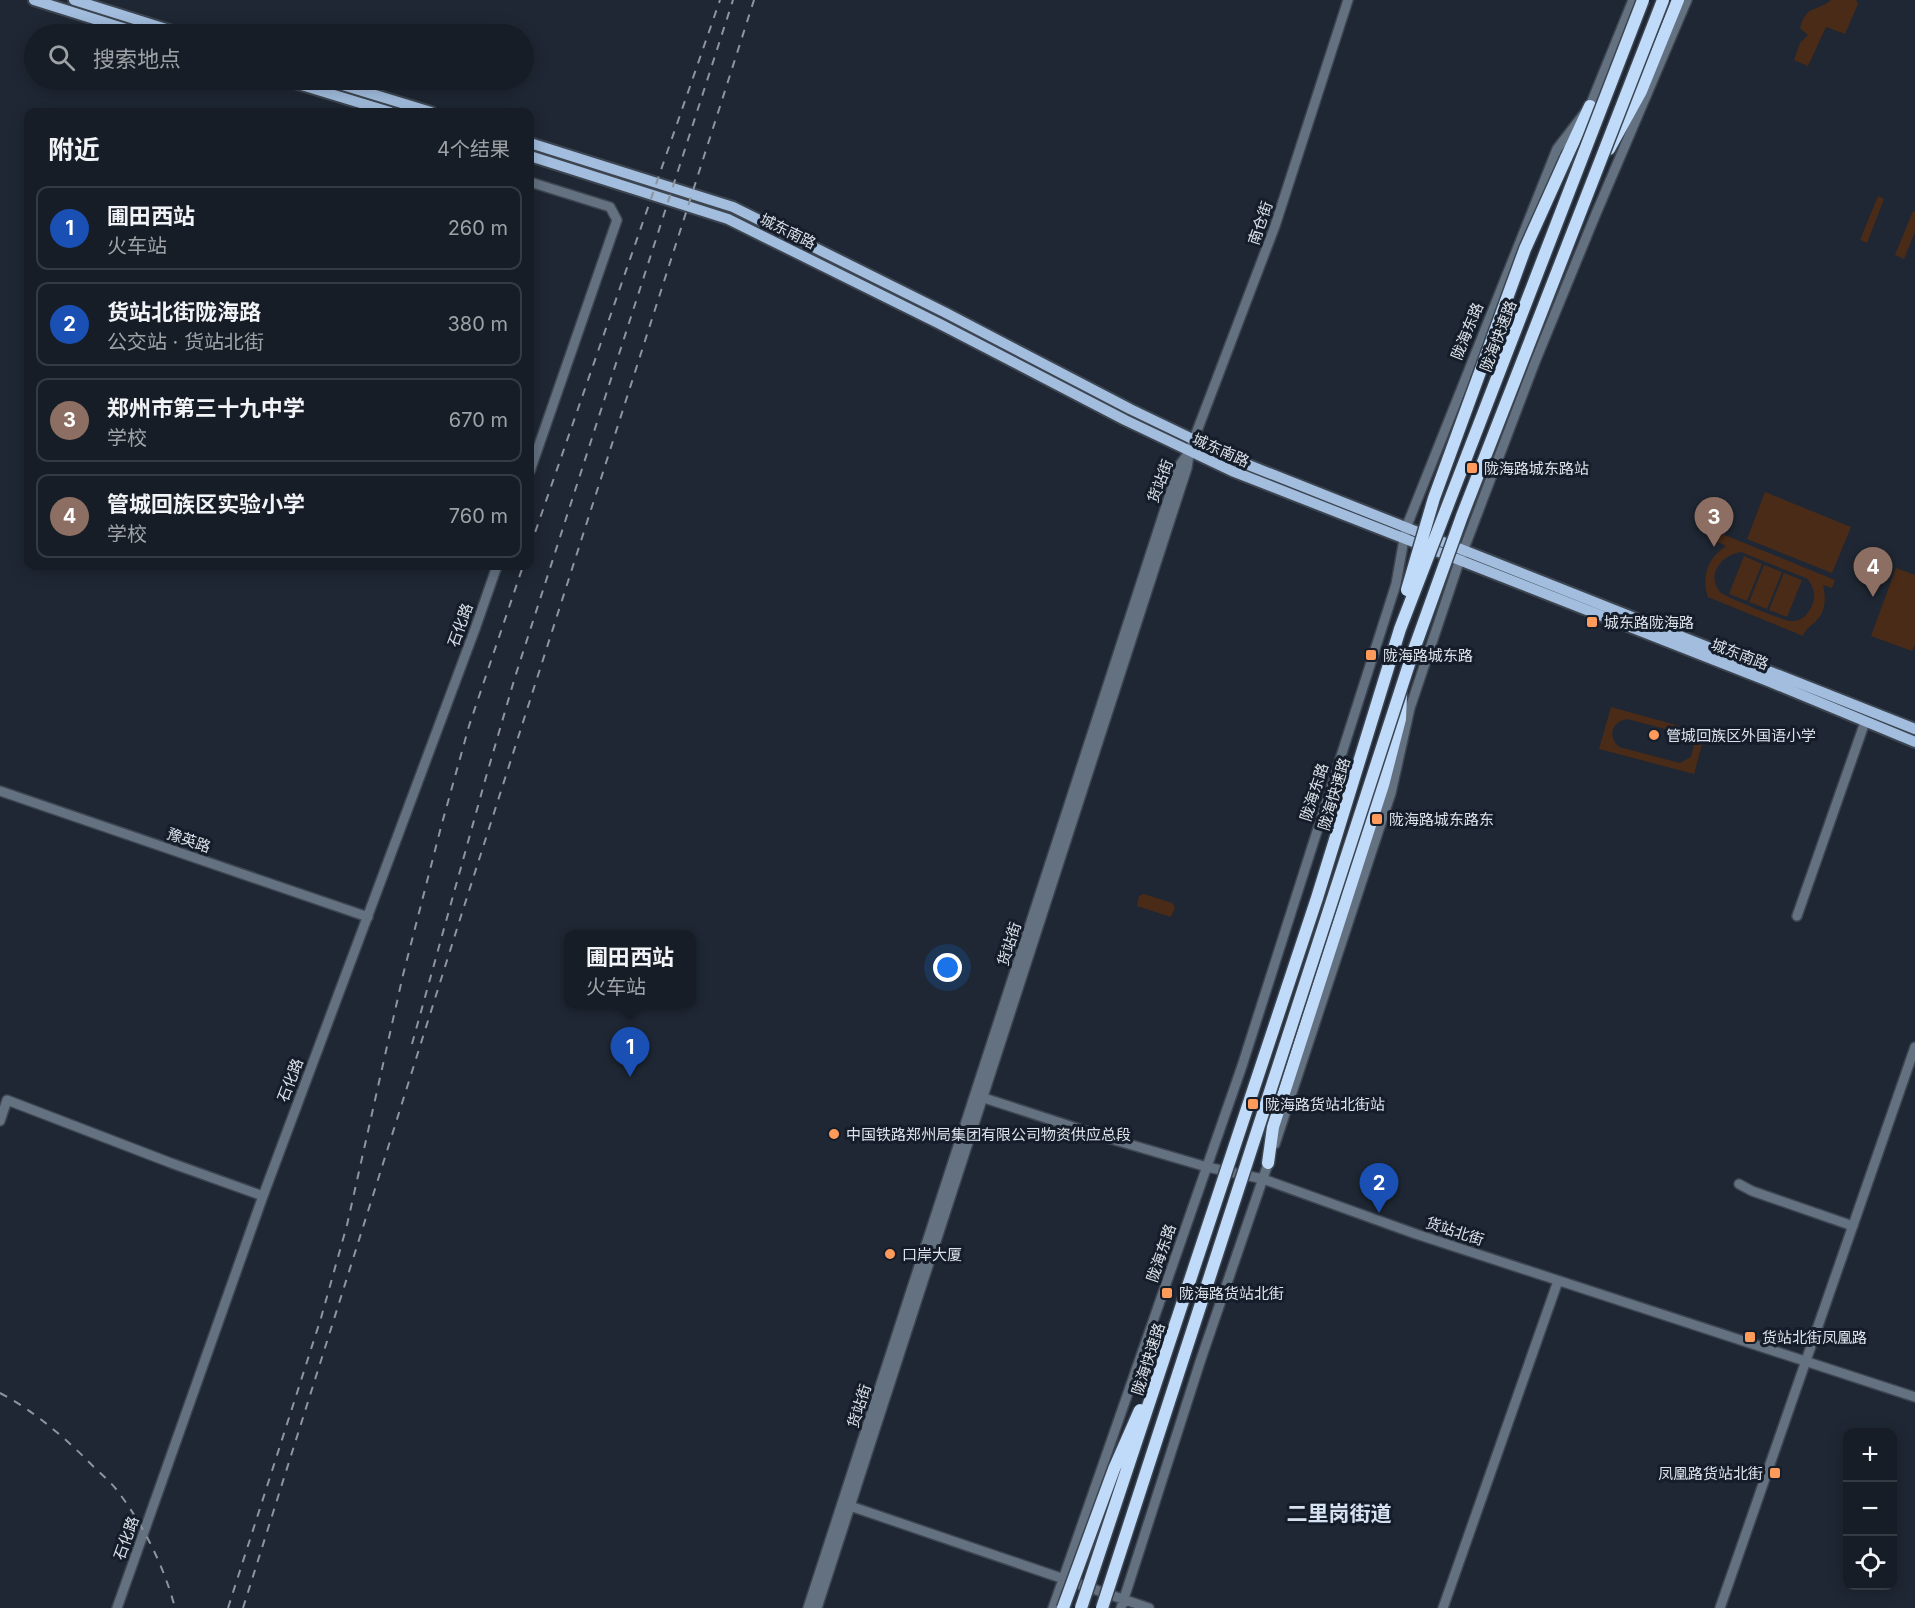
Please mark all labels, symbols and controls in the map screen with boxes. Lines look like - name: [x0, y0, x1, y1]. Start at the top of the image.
- search box: [24, 24, 534, 90]
- icon: search: [45, 41, 78, 74]
- text: 搜索地点: [93, 46, 181, 72]
- text: 附近: [48, 134, 100, 165]
- text: 4个结果: [437, 137, 510, 161]
- street label: 南仓街: [1244, 199, 1276, 247]
- text: 圃田西站: [107, 203, 195, 229]
- street label: 城东南路: [757, 209, 819, 253]
- text: 1: [65, 216, 74, 240]
- text: 260 m: [448, 216, 508, 240]
- text: 火车站: [107, 234, 167, 258]
- street label: 陇海快速路: [1476, 298, 1520, 374]
- text: 货站北街陇海路: [107, 299, 261, 325]
- street label: 陇海东路: [1447, 300, 1487, 362]
- text: 2: [63, 312, 76, 336]
- text: 380 m: [448, 312, 508, 336]
- text: 公交站 · 货站北街: [107, 330, 264, 354]
- text: 郑州市第三十九中学: [107, 395, 305, 421]
- text: 3: [63, 408, 76, 432]
- text: 670 m: [449, 408, 508, 432]
- text: 学校: [107, 426, 147, 450]
- street label: 城东南路: [1190, 429, 1252, 471]
- street label: 货站街: [1143, 457, 1177, 505]
- place label: 陇海路城东路站: [1484, 459, 1589, 478]
- marker: 陇海路城东路站: [1465, 461, 1479, 475]
- text: 管城回族区实验小学: [107, 491, 305, 517]
- pin: 3: [1694, 498, 1734, 547]
- text: 4: [63, 504, 76, 528]
- text: 760 m: [449, 504, 508, 528]
- text: 学校: [107, 522, 147, 546]
- pin: 4: [1854, 548, 1892, 597]
- street label: 石化路: [443, 601, 477, 649]
- place label: 城东路陇海路: [1604, 613, 1694, 632]
- marker: 城东路陇海路: [1585, 615, 1599, 629]
- street label: 城东南路: [1709, 634, 1771, 674]
- place label: 陇海路城东路: [1383, 646, 1473, 665]
- marker: 陇海路城东路: [1364, 648, 1378, 662]
- place label: 管城回族区外国语小学: [1666, 726, 1816, 745]
- marker: 管城回族区外国语小学: [1647, 728, 1661, 742]
- street label: 陇海快速路: [1314, 755, 1354, 833]
- street label: 陇海东路: [1296, 761, 1332, 823]
- place label: 陇海路城东路东: [1389, 810, 1494, 829]
- marker: 陇海路城东路东: [1370, 812, 1384, 826]
- street label: 豫英路: [165, 824, 213, 856]
- street label: 货站街: [993, 920, 1025, 968]
- popup: [564, 930, 696, 1008]
- text: 圃田西站: [586, 944, 674, 970]
- your location: [933, 953, 962, 982]
- text: 火车站: [586, 975, 646, 999]
- pin: 1: [610, 1028, 650, 1077]
- street label: 石化路: [273, 1056, 307, 1104]
- place label: 陇海路货站北街站: [1265, 1095, 1385, 1114]
- marker: 陇海路货站北街站: [1246, 1097, 1260, 1111]
- place label: 中国铁路郑州局集团有限公司物资供应总段: [846, 1125, 1131, 1144]
- marker: 中国铁路郑州局集团有限公司物资供应总段: [827, 1127, 841, 1141]
- pin: 2: [1360, 1164, 1398, 1213]
- street label: 货站北街: [1424, 1213, 1486, 1249]
- street label: 陇海东路: [1142, 1222, 1180, 1284]
- place label: 口岸大厦: [902, 1245, 962, 1264]
- marker: 口岸大厦: [883, 1247, 897, 1261]
- place label: 陇海路货站北街: [1179, 1284, 1284, 1303]
- marker: 陇海路货站北街: [1160, 1286, 1174, 1300]
- street label: 陇海快速路: [1127, 1320, 1169, 1398]
- place label: 货站北街凤凰路: [1762, 1328, 1867, 1347]
- marker: 货站北街凤凰路: [1743, 1330, 1757, 1344]
- street label: 货站街: [843, 1382, 875, 1430]
- map controls: [1843, 1428, 1897, 1590]
- button: +: [1843, 1428, 1897, 1482]
- place label: 凤凰路货站北街: [1658, 1464, 1763, 1483]
- marker: 凤凰路货站北街: [1768, 1466, 1782, 1480]
- button: −: [1843, 1482, 1897, 1536]
- district label: 二里岗街道: [1287, 1501, 1392, 1526]
- street label: 石化路: [109, 1514, 143, 1562]
- button: locate: [1843, 1536, 1897, 1590]

